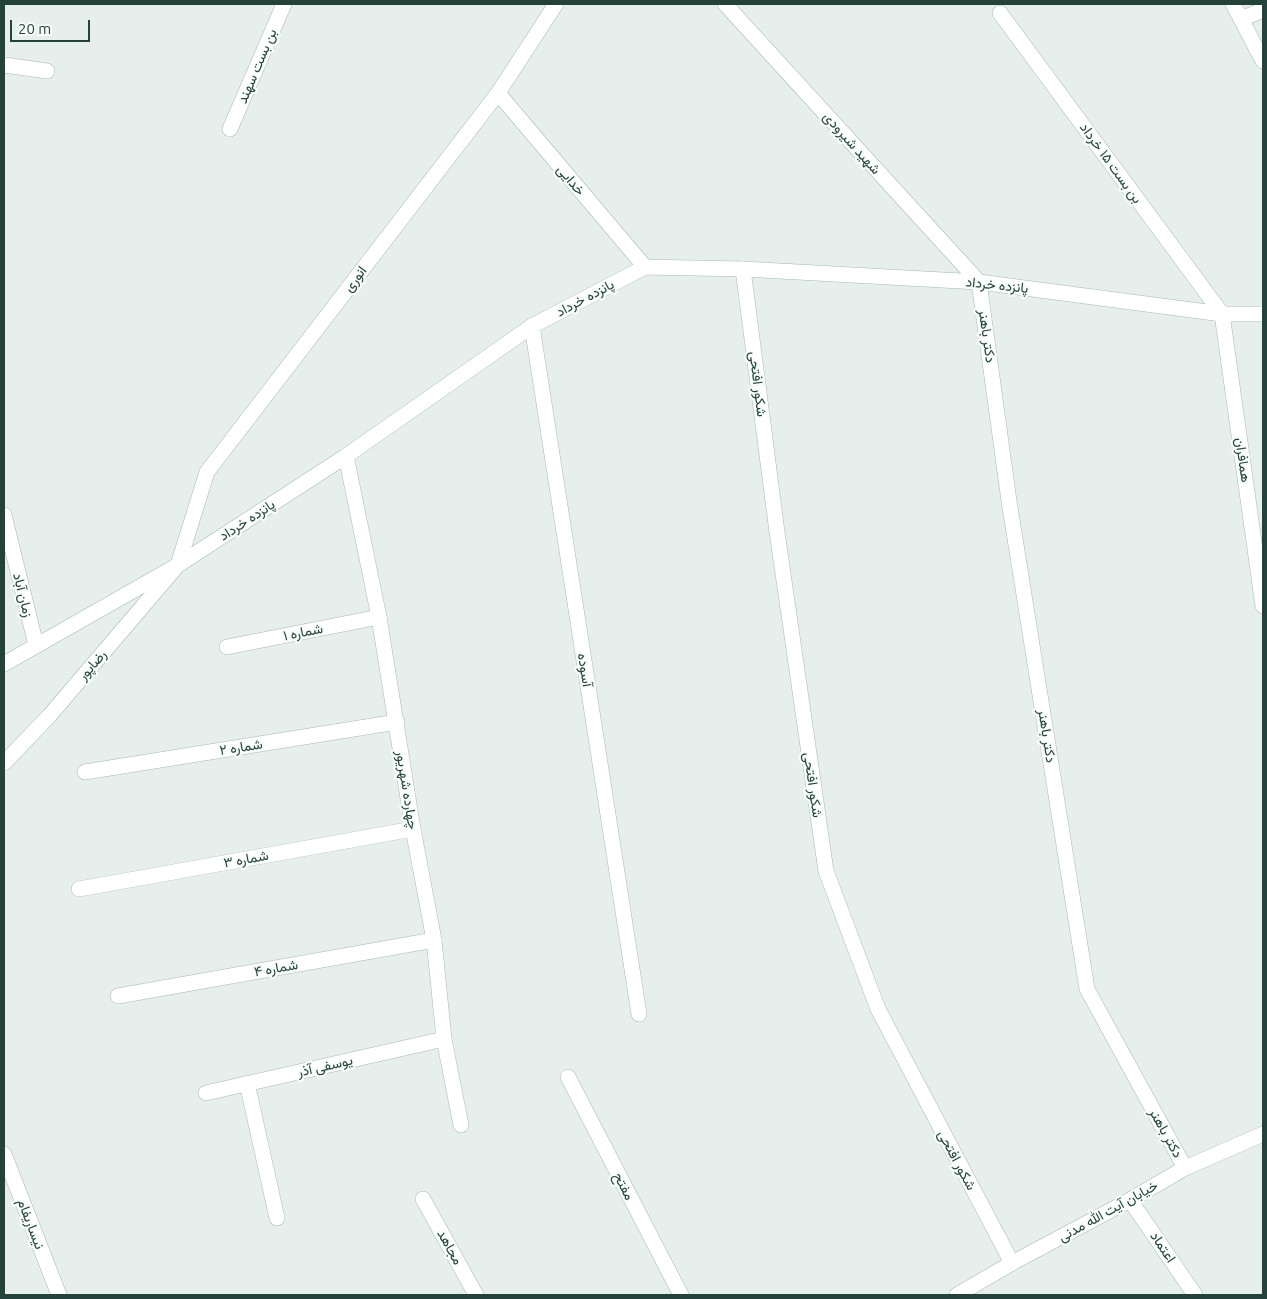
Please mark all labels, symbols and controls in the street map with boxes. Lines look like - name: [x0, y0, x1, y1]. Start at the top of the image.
- scale bar: [12, 10, 92, 42]
- text: 20 m: [18, 20, 51, 37]
- street label: بن بست سهند: [234, 26, 280, 106]
- street label: شهید شیرودی: [820, 108, 884, 178]
- street label: بن بست ۱۵ خرداد: [1076, 119, 1146, 207]
- street label: خدایی: [553, 161, 589, 199]
- street label: انوری: [340, 263, 370, 295]
- street label: پانزده خرداد: [965, 273, 1029, 297]
- street label: پانزده خرداد: [553, 276, 617, 320]
- street label: دکتر باهنر: [975, 308, 999, 364]
- street label: شکور افتحی: [746, 350, 770, 418]
- street label: همافران: [1232, 437, 1254, 483]
- street label: پانزده خرداد: [216, 496, 278, 544]
- street label: زمان آباد: [9, 571, 37, 619]
- street label: شماره ۱: [282, 620, 324, 644]
- street label: رضاپور: [74, 646, 110, 684]
- street label: آسوده: [574, 652, 596, 688]
- street label: دکتر باهنر: [1034, 708, 1060, 764]
- street label: شماره ۲: [218, 735, 264, 759]
- street label: چهارده شهریور: [392, 749, 422, 831]
- street label: شکور افتحی: [800, 751, 826, 819]
- street label: شماره ۳: [222, 847, 270, 871]
- street label: شماره ۴: [253, 956, 299, 980]
- street label: یوسفی آذر: [296, 1051, 354, 1081]
- street label: دکتر باهنر: [1146, 1105, 1186, 1161]
- street label: شکور افتحی: [934, 1127, 980, 1193]
- street label: مفتح: [610, 1169, 638, 1203]
- street label: خیابان آیت الله مدنی: [1055, 1177, 1161, 1245]
- street label: نیساریفام: [14, 1196, 48, 1252]
- street label: مجاهد: [433, 1226, 467, 1268]
- street label: اعتماد: [1147, 1228, 1179, 1266]

